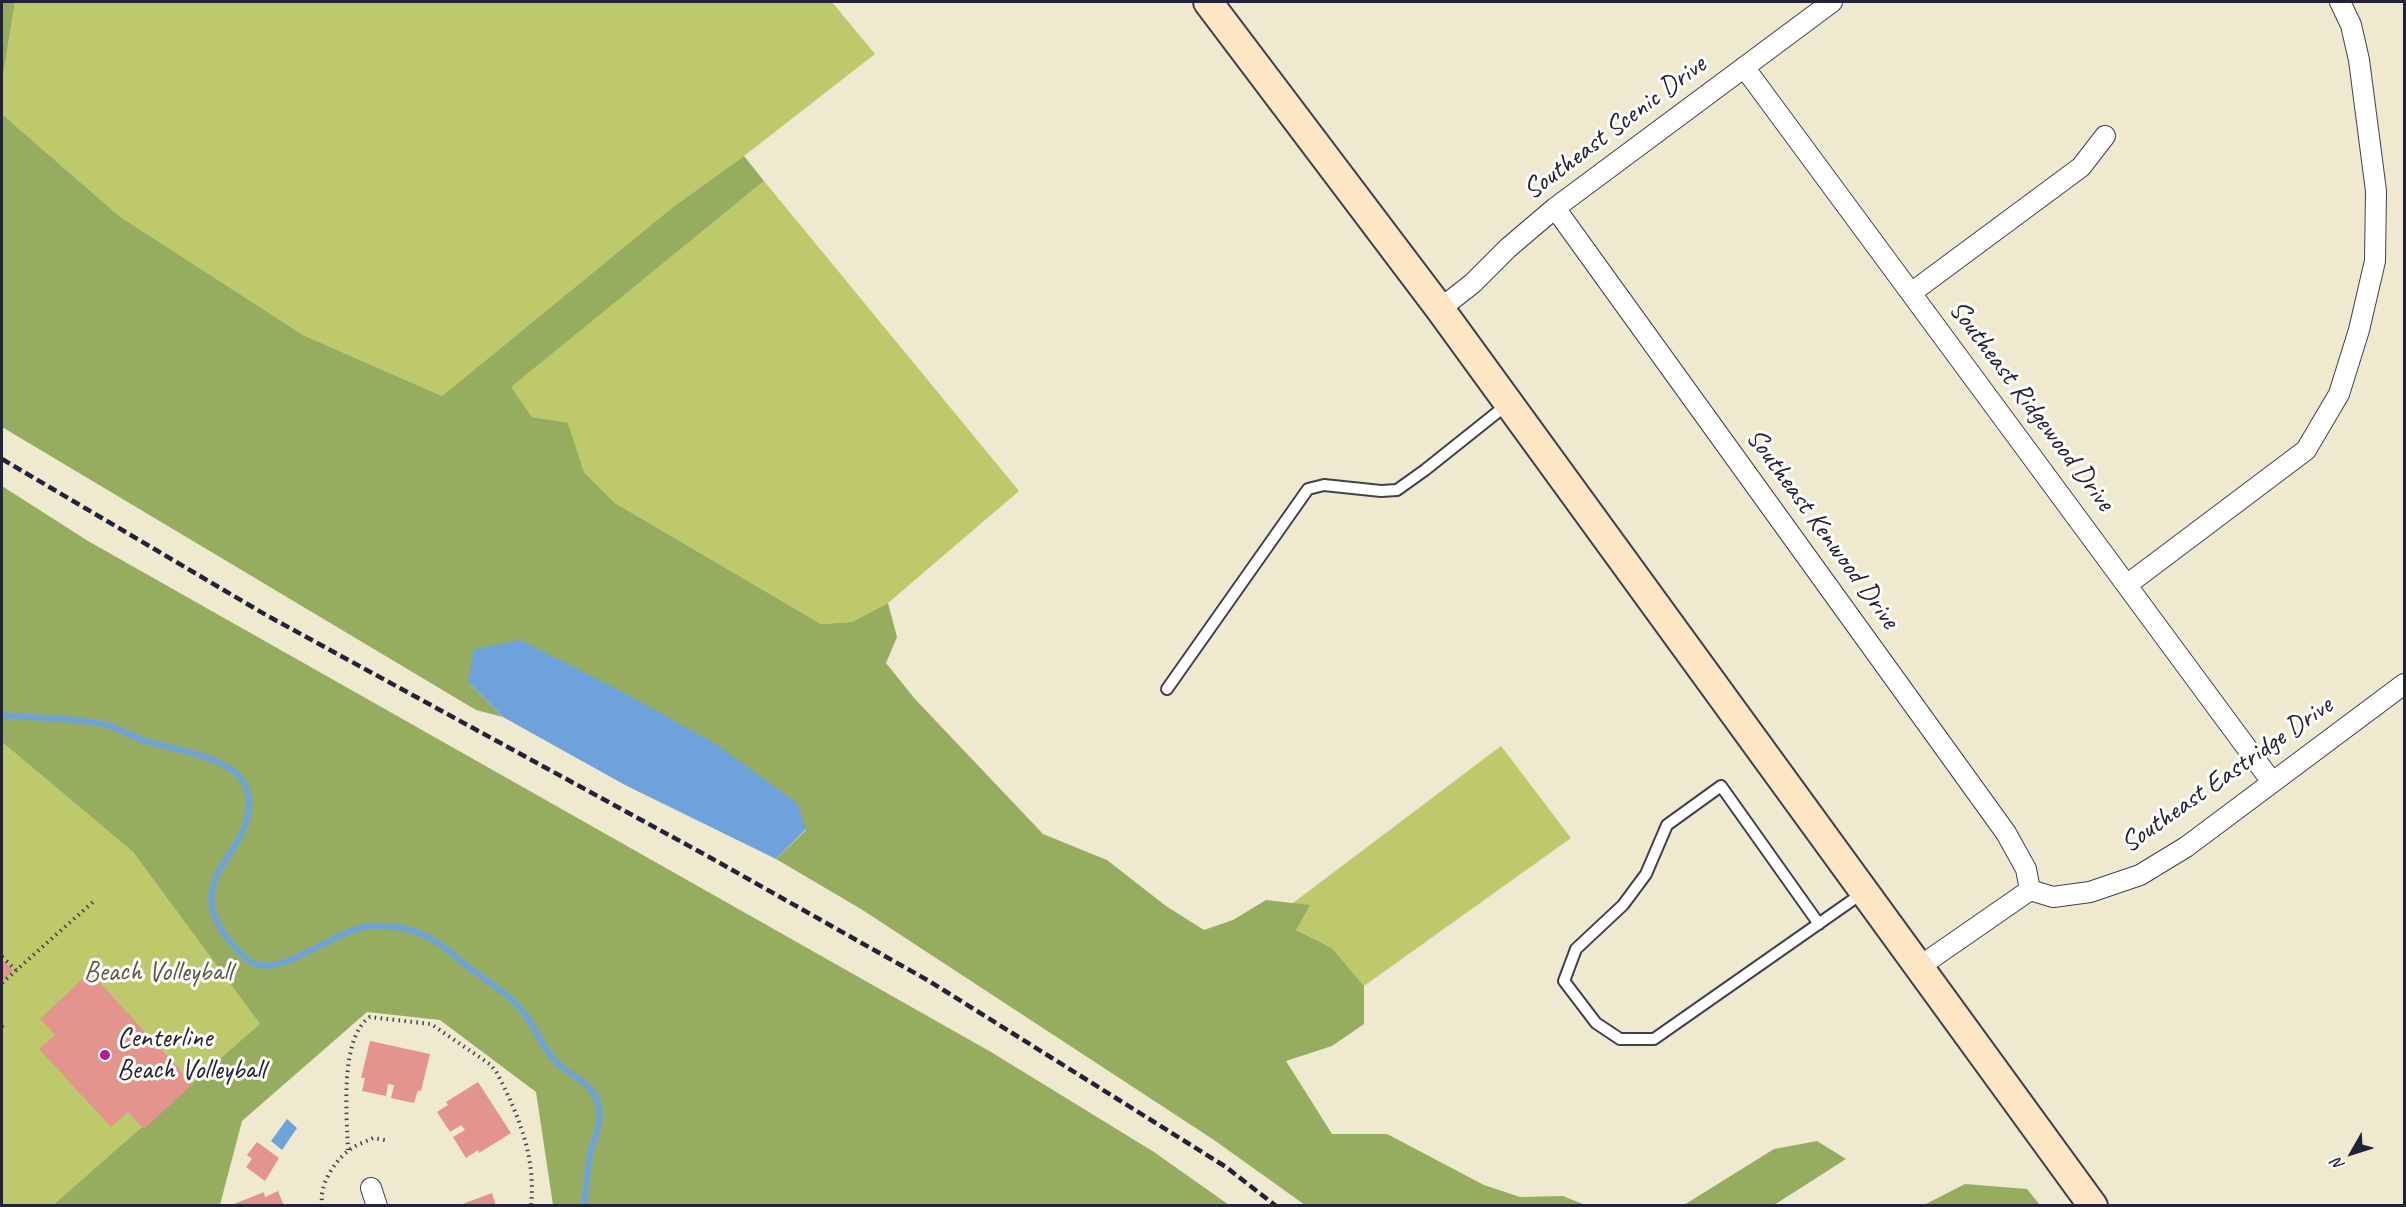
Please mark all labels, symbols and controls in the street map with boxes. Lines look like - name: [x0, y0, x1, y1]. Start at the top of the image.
- street label: Southeast Scenic Drive: [1517, 48, 1713, 208]
- street label: Southeast Ridgewood Drive: [1941, 294, 2121, 518]
- street label: Southeast Kenwood Drive: [1738, 422, 1906, 636]
- street label: Southeast Eastridge Drive: [2115, 689, 2339, 861]
- park label: Beach Volleyball: [84, 956, 232, 990]
- place label: Centerline Beach Volleyball: [117, 1022, 265, 1088]
- marker: Centerline Beach Volleyball: [98, 1048, 112, 1062]
- north arrow: [2322, 1123, 2382, 1183]
- text: N: [2327, 1154, 2349, 1174]

